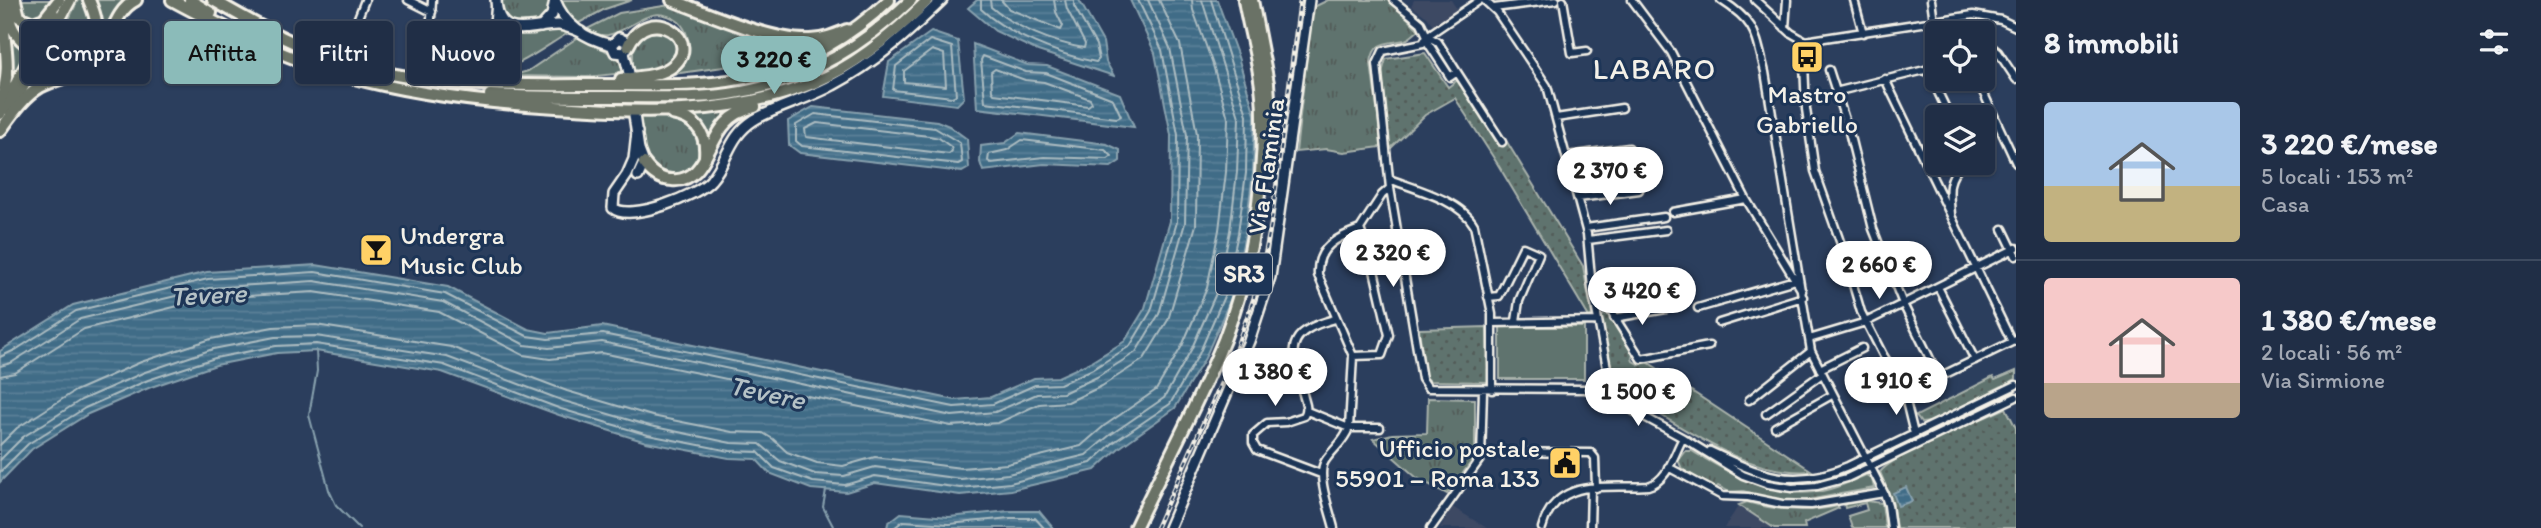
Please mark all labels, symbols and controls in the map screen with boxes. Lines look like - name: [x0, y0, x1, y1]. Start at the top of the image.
- chip: Compra: [21, 21, 150, 84]
- chip: Affitta: [164, 21, 281, 84]
- chip: Filtri: [295, 21, 393, 84]
- chip: Nuovo: [407, 21, 520, 84]
- map controls: [1925, 21, 1995, 175]
- button: locate: [1925, 21, 1995, 91]
- icon: filters: [2475, 23, 2513, 61]
- text: 8 immobili: [2044, 24, 2179, 61]
- pin: 3 220 €: [709, 36, 839, 96]
- bus stop icon: Mastro Gabriello: [1788, 38, 1826, 76]
- text: 3 220 €: [737, 45, 811, 73]
- district label: LABARO: [1593, 50, 1717, 87]
- place label: Mastro Gabriello: [1756, 78, 1858, 140]
- street label: Via Flaminia: [1241, 95, 1291, 236]
- button: layers: [1925, 105, 1995, 175]
- text: 3 220 €/mese: [2261, 125, 2438, 162]
- icon: home: [2100, 130, 2184, 214]
- pin: 2 370 €: [1545, 148, 1675, 207]
- text: 2 370 €: [1573, 156, 1647, 184]
- text: 5 locali · 153 m²: [2261, 162, 2414, 190]
- text: Casa: [2261, 190, 2309, 218]
- place label: Undergra Music Club: [400, 219, 523, 281]
- pin: 2 320 €: [1328, 230, 1458, 289]
- bar icon: Undergra Music Club: [357, 231, 395, 269]
- text: 2 320 €: [1356, 238, 1430, 266]
- pin: 2 660 €: [1814, 242, 1944, 301]
- text: 2 660 €: [1842, 250, 1916, 278]
- road number: SR3: [1216, 254, 1272, 295]
- pin: 3 420 €: [1577, 268, 1707, 327]
- water label: Tevere: [169, 275, 249, 313]
- text: 3 420 €: [1604, 276, 1680, 304]
- text: 1 380 €/mese: [2261, 301, 2437, 338]
- icon: home: [2100, 306, 2184, 390]
- text: 2 locali · 56 m²: [2261, 338, 2403, 366]
- pin: 1 380 €: [1210, 348, 1340, 408]
- text: 1 380 €: [1238, 357, 1312, 385]
- pin: 1 910 €: [1831, 358, 1961, 417]
- text: 1 910 €: [1860, 366, 1932, 394]
- text: Via Sirmione: [2261, 366, 2385, 394]
- water label: Tevere: [726, 367, 809, 417]
- pin: 1 500 €: [1573, 368, 1703, 428]
- text: 1 500 €: [1601, 377, 1675, 405]
- place label: Ufficio postale 55901 – Roma 133: [1335, 432, 1540, 494]
- public building icon: Ufficio postale 55901 – Roma 133: [1546, 444, 1584, 482]

